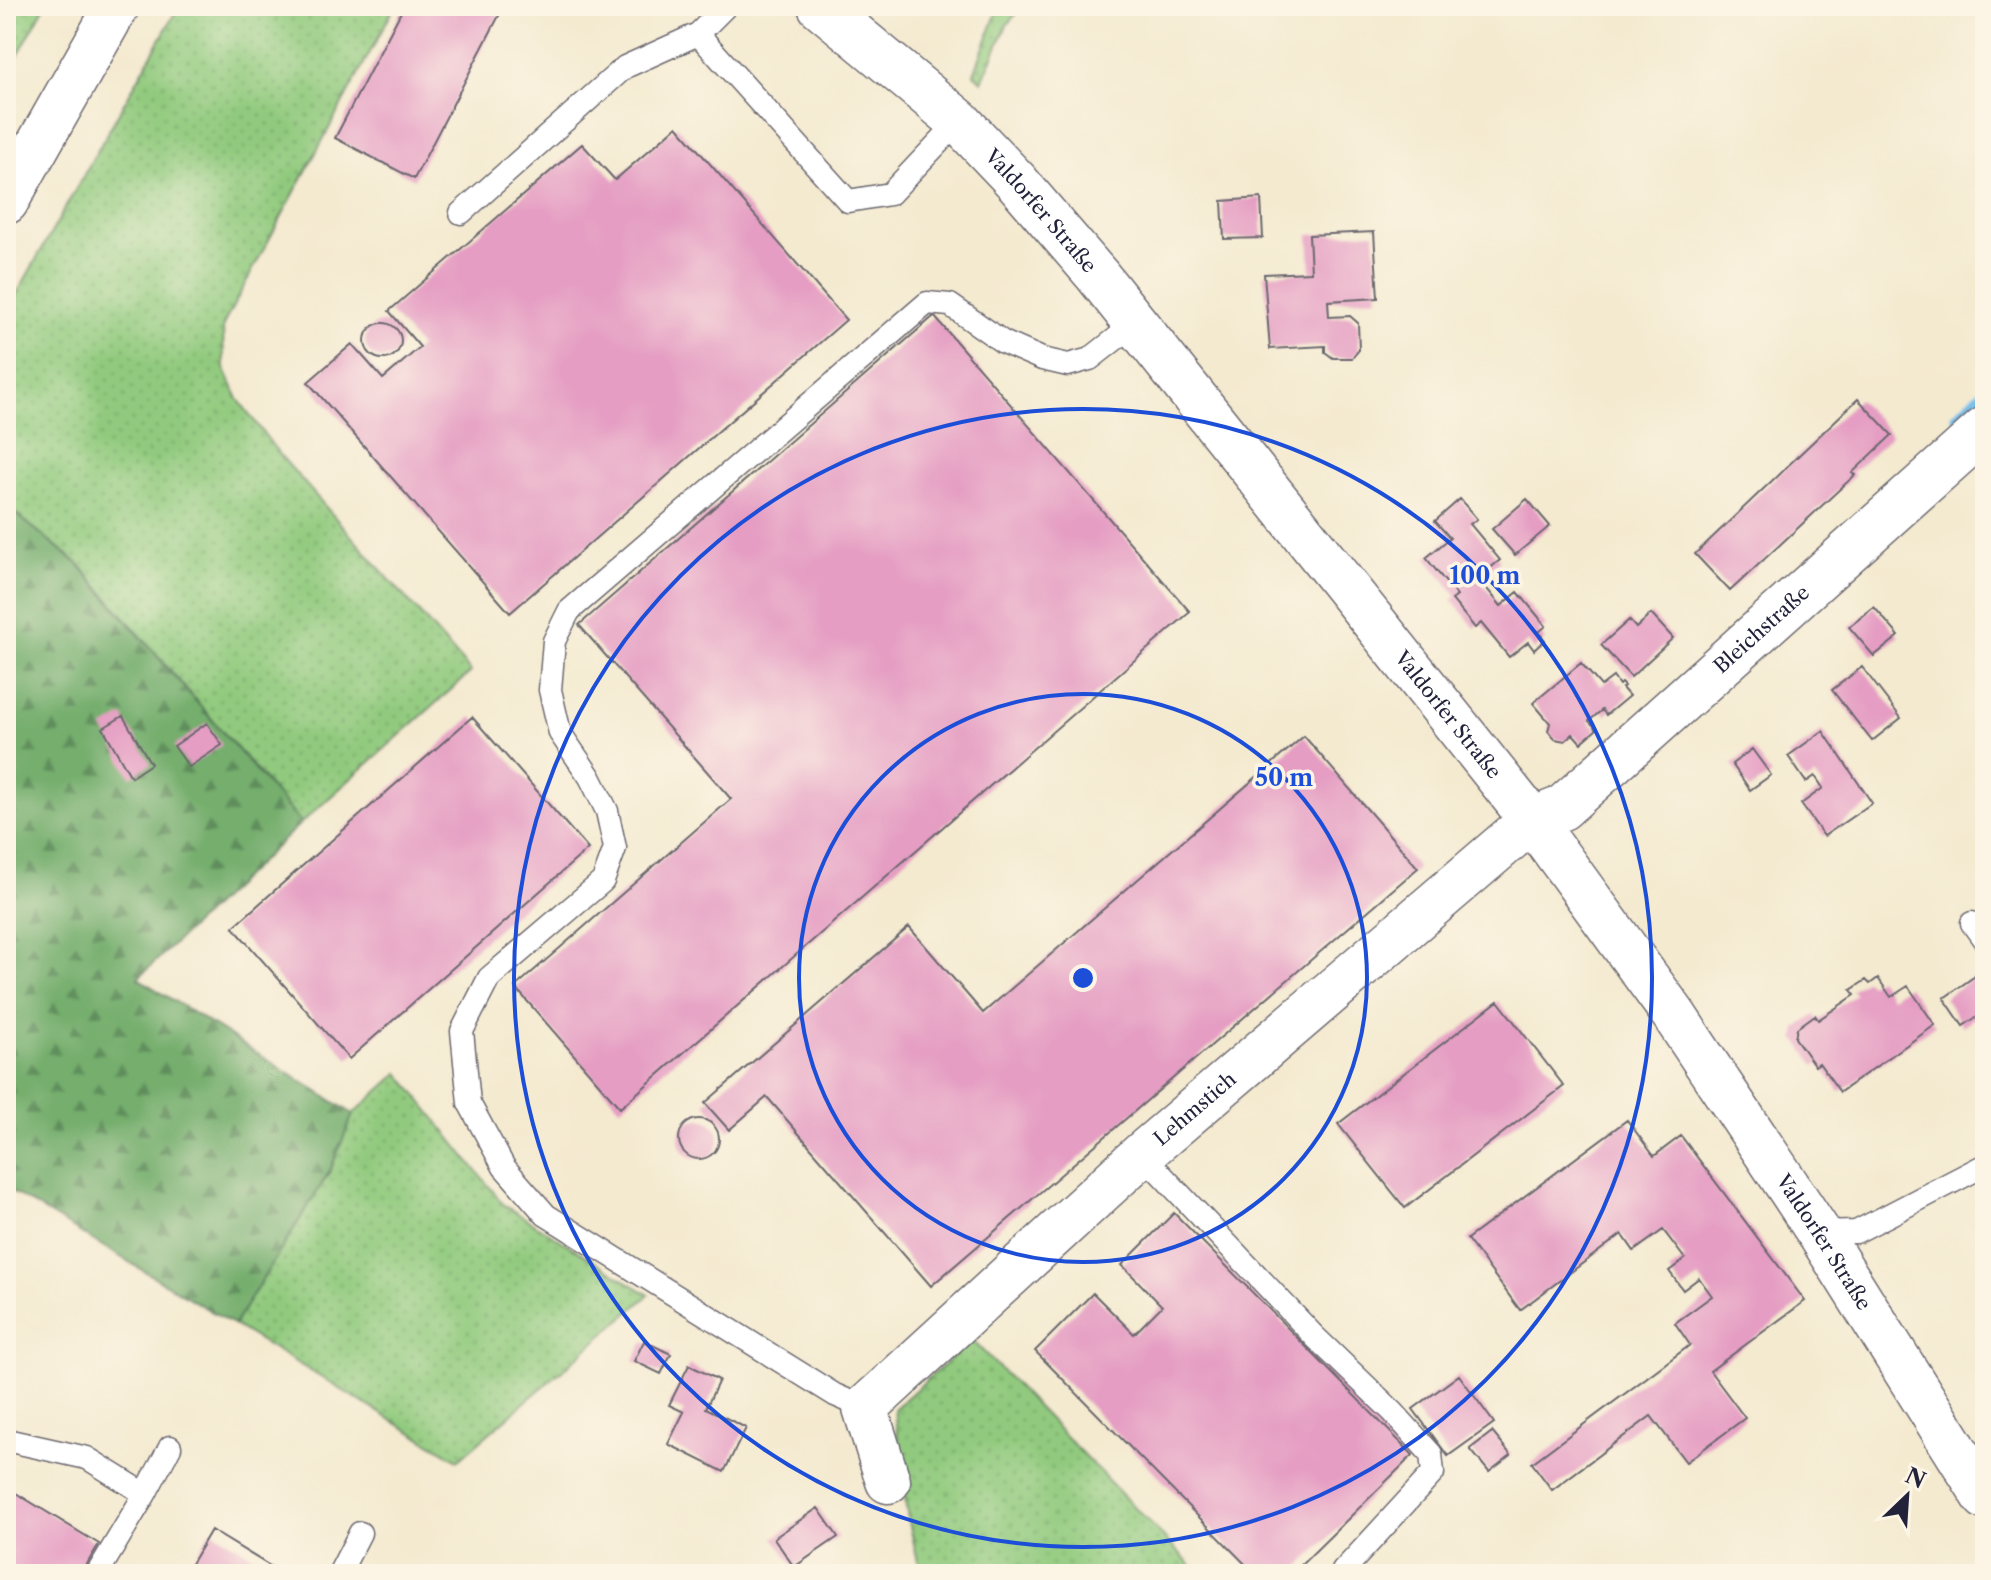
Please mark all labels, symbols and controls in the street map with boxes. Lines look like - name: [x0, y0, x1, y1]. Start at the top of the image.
- street label: Valdorfer Straße: [979, 143, 1102, 278]
- text: 100 m: [1449, 561, 1521, 590]
- street label: Bleichstraße: [1709, 580, 1814, 678]
- street label: Valdorfer Straße: [1389, 645, 1506, 783]
- text: 50 m: [1255, 763, 1313, 792]
- centre of rings: [1069, 964, 1097, 992]
- street label: Lehmstich: [1149, 1067, 1241, 1150]
- street label: Valdorfer Straße: [1771, 1169, 1876, 1314]
- north arrow: [1867, 1456, 1947, 1536]
- text: N: [1901, 1462, 1930, 1495]

